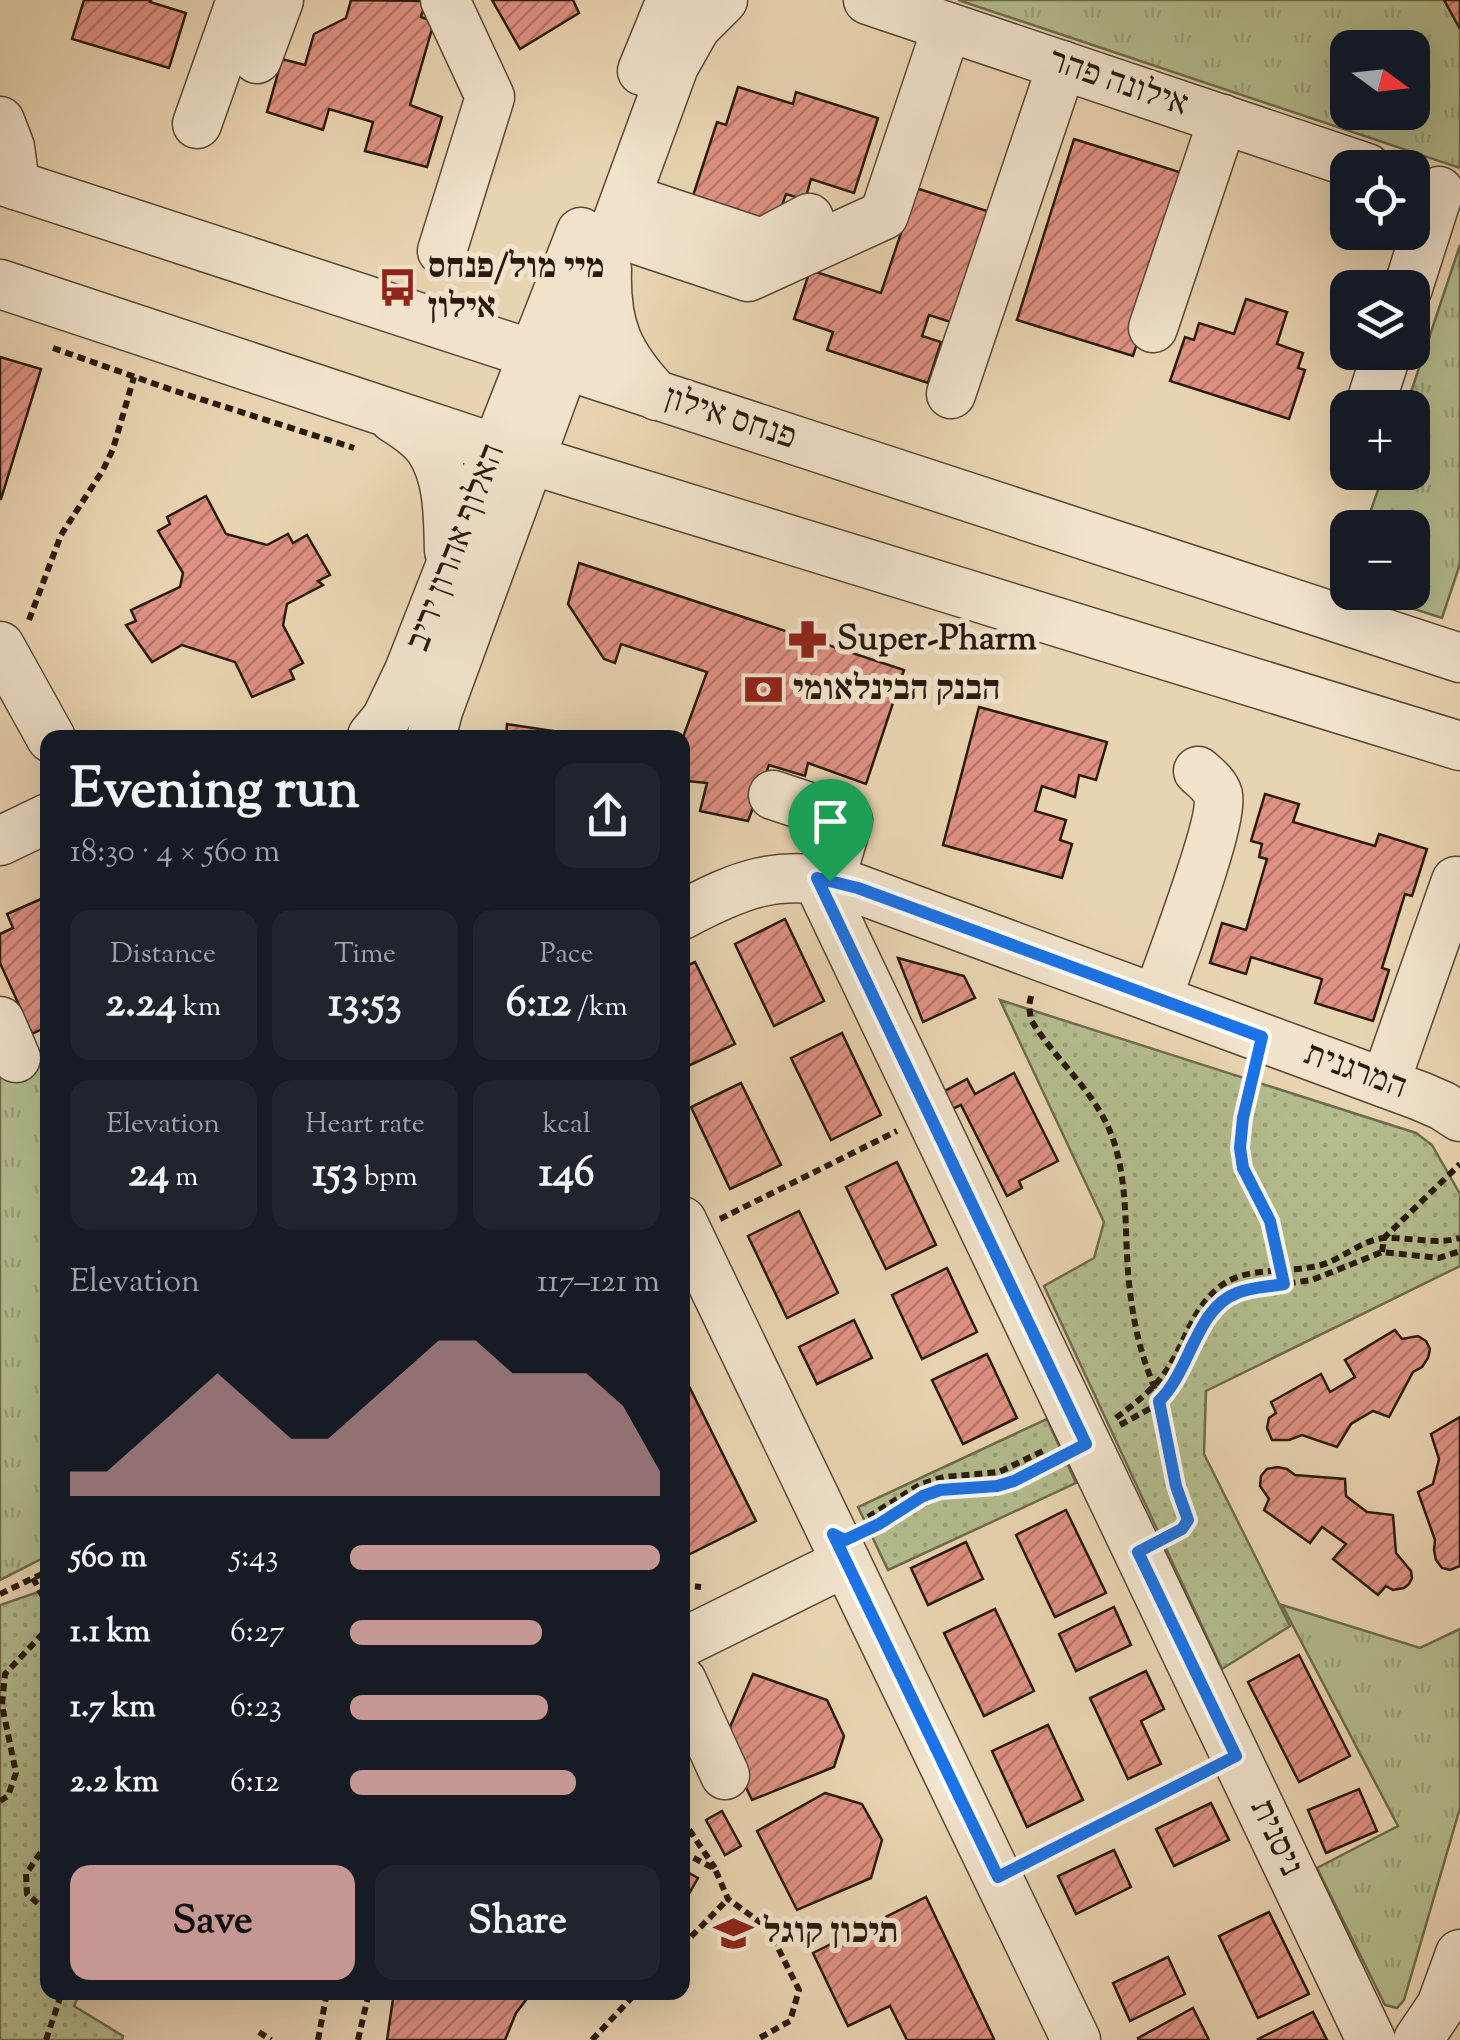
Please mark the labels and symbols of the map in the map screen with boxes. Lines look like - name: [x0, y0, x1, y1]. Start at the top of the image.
- north arrow: [1330, 30, 1430, 130]
- street label: אילונה פהר: [1041, 36, 1195, 132]
- place label: מיי מול/פנחס אילון: [428, 243, 604, 334]
- bus stop icon: מיי מול/פנחס אילון: [377, 267, 419, 309]
- street label: פנחס אילון: [657, 374, 803, 464]
- street label: האלוף אהרון יריב: [394, 437, 520, 659]
- place label: Super-Pharm: [837, 615, 1037, 666]
- pharmacy icon: Super-Pharm: [786, 619, 828, 661]
- place label: הבנק הבינלאומי: [793, 665, 1000, 716]
- bank icon: הבנק הבינלאומי: [742, 669, 784, 711]
- pin: [788, 779, 873, 882]
- street label: המרגנית: [1296, 1030, 1414, 1114]
- street label: ניסנית: [1235, 1791, 1315, 1885]
- place label: תיכון קוגל: [763, 1908, 899, 1959]
- school or university icon: תיכון קוגל: [712, 1912, 754, 1954]

